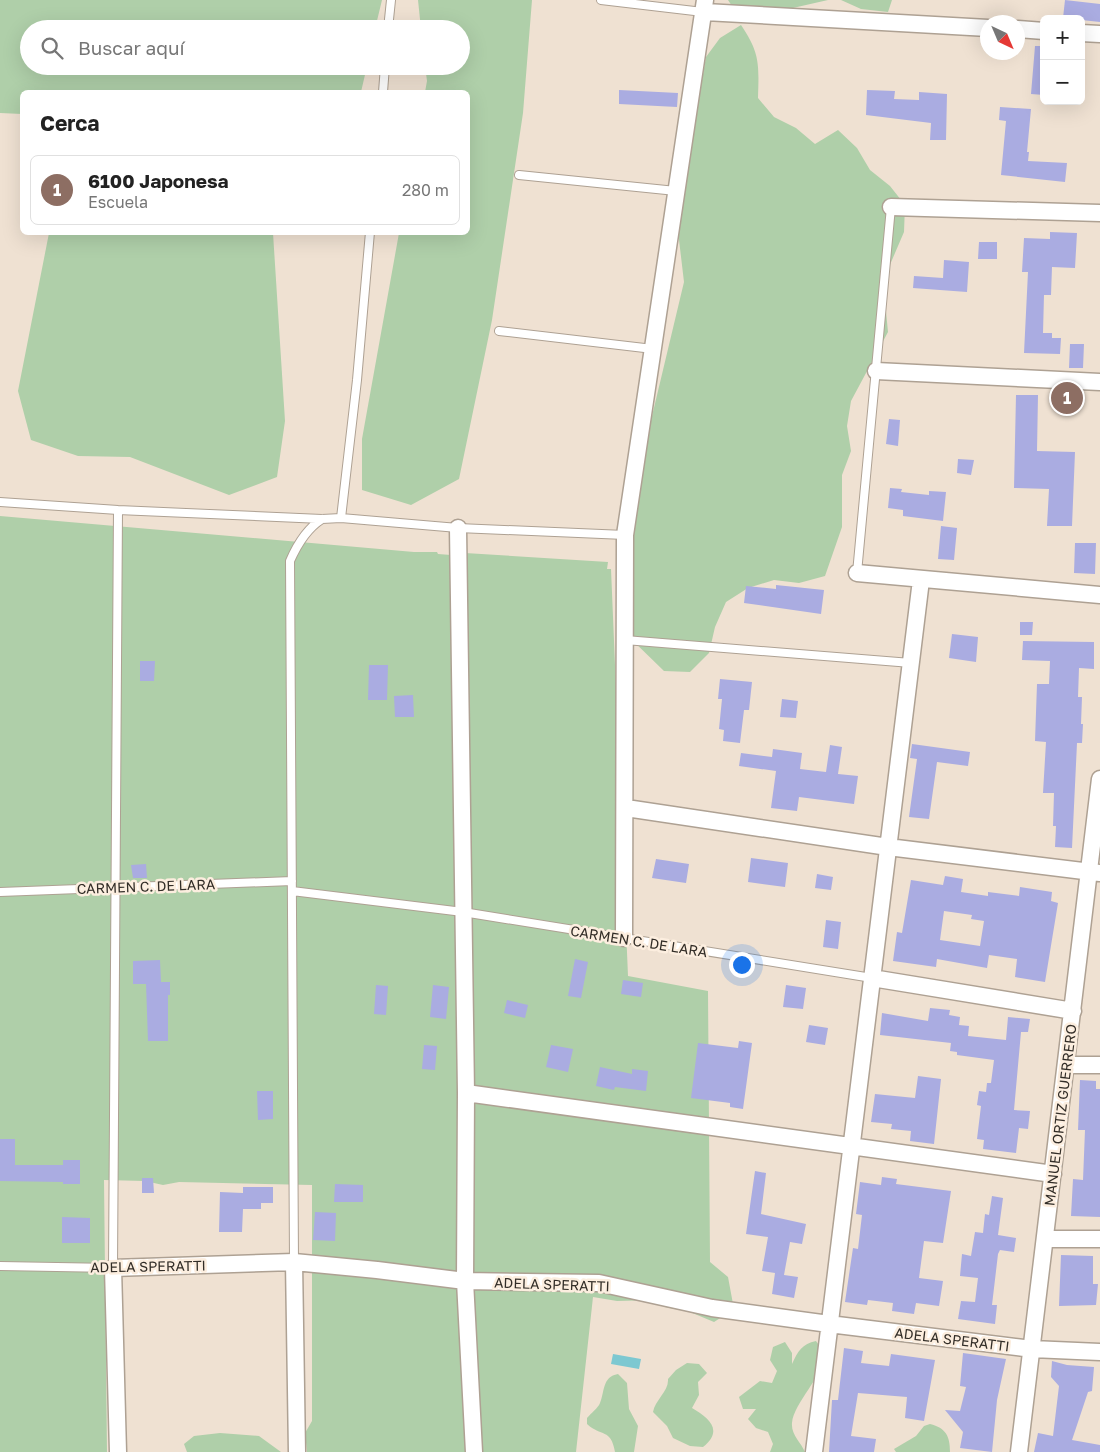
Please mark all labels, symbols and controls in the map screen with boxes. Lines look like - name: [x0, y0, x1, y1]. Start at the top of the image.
- north arrow: [980, 15, 1025, 60]
- map controls: [1040, 15, 1085, 105]
- button: +: [1040, 15, 1085, 60]
- search box: [20, 20, 470, 75]
- icon: search: [38, 34, 66, 62]
- text: Buscar aquí: [78, 36, 185, 59]
- button: −: [1040, 60, 1085, 105]
- text: Cerca: [40, 110, 99, 136]
- text: 6100 Japonesa: [88, 169, 229, 192]
- text: 1: [53, 180, 61, 200]
- text: 280 m: [402, 180, 449, 200]
- text: Escuela: [88, 192, 148, 212]
- pin: 1: [1051, 379, 1083, 417]
- street label: CARMEN C. DE LARA: [77, 875, 216, 897]
- street label: CARMEN C. DE LARA: [569, 922, 709, 960]
- your location: [729, 952, 755, 978]
- street label: MANUEL ORTIZ GUERRERO: [1040, 1023, 1080, 1207]
- street label: ADELA SPERATTI: [90, 1256, 206, 1276]
- street label: ADELA SPERATTI: [494, 1273, 610, 1295]
- street label: ADELA SPERATTI: [894, 1324, 1010, 1354]

